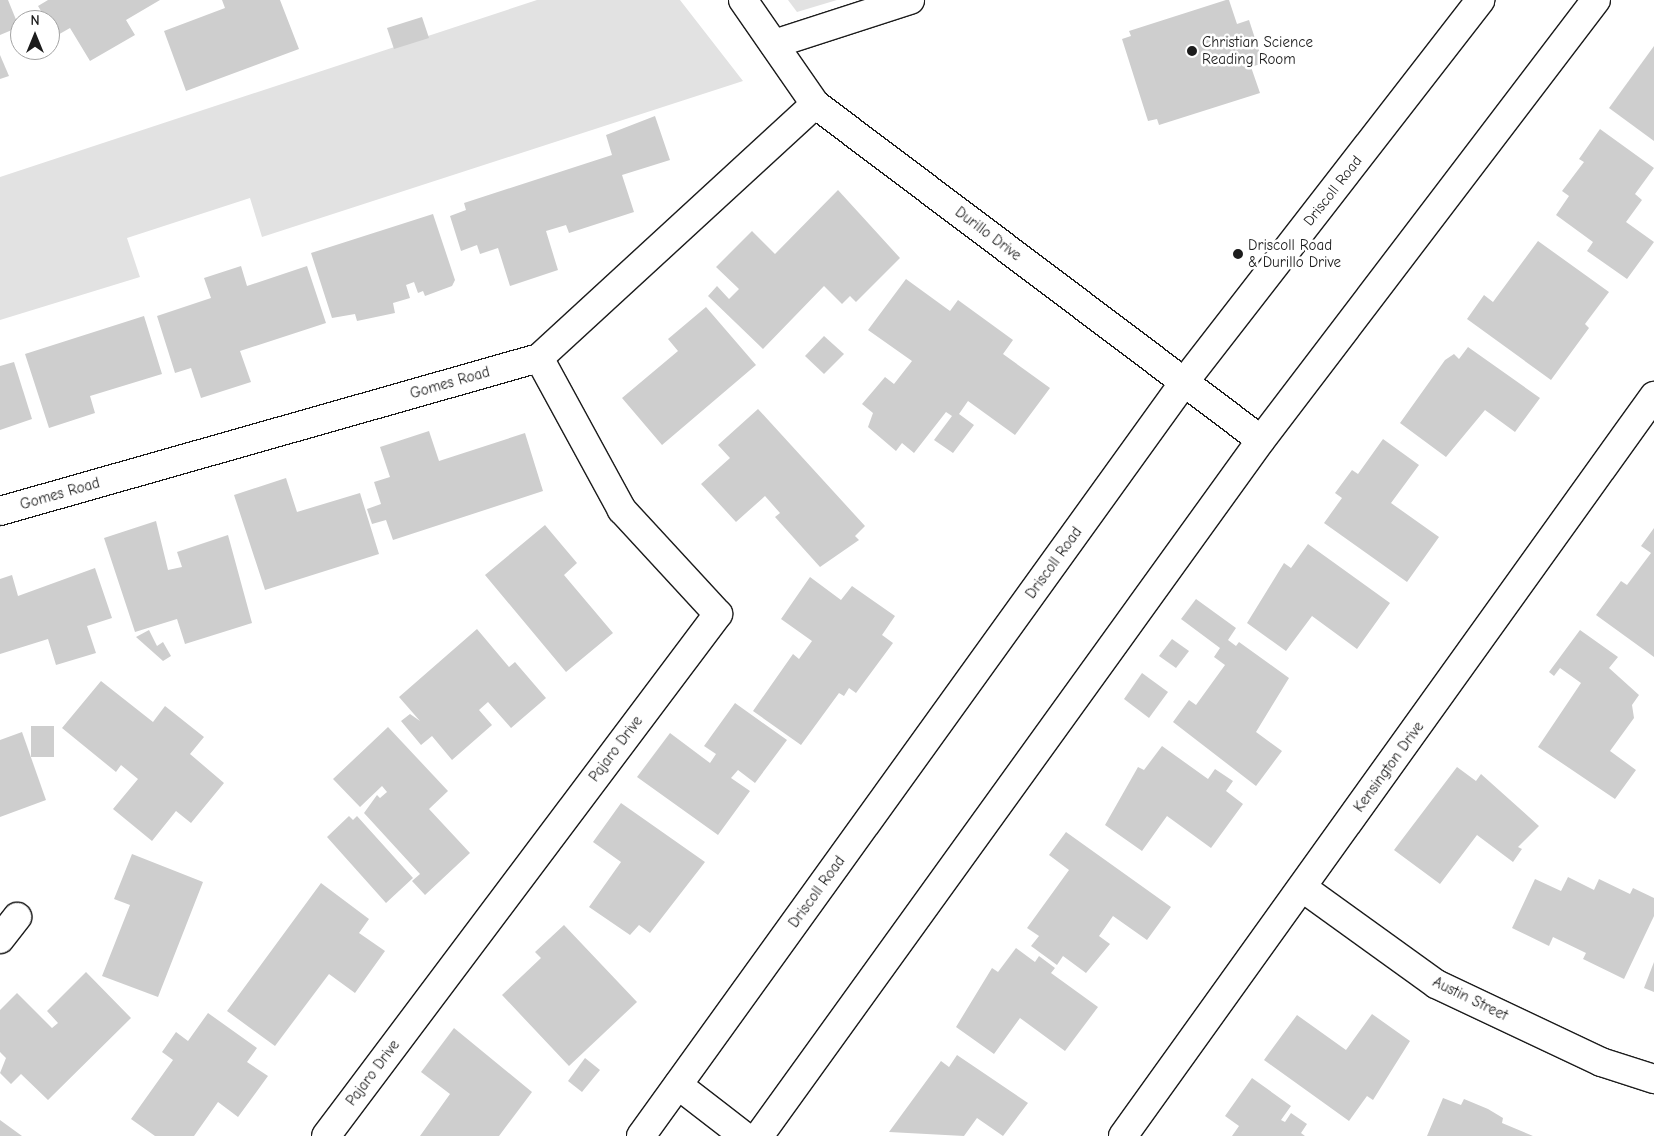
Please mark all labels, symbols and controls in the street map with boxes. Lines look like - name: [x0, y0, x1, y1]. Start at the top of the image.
- north arrow: [10, 10, 60, 60]
- text: N: [30, 12, 40, 29]
- place label: Christian Science Reading Room: [1202, 33, 1313, 68]
- marker: Christian Science Reading Room: [1186, 45, 1198, 57]
- street label: Driscoll Road: [1300, 152, 1366, 230]
- street label: Durillo Drive: [951, 203, 1025, 265]
- place label: Driscoll Road & Durillo Drive: [1248, 236, 1341, 271]
- marker: Driscoll Road & Durillo Drive: [1232, 248, 1244, 260]
- street label: Gomes Road: [408, 363, 492, 403]
- street label: Gomes Road: [18, 474, 102, 514]
- street label: Driscoll Road: [1022, 524, 1086, 602]
- street label: Pajaro Drive: [585, 713, 647, 785]
- street label: Kensington Drive: [1350, 718, 1428, 816]
- street label: Driscoll Road: [785, 853, 849, 931]
- street label: Austin Street: [1430, 973, 1510, 1025]
- street label: Pajaro Drive: [342, 1037, 404, 1109]

